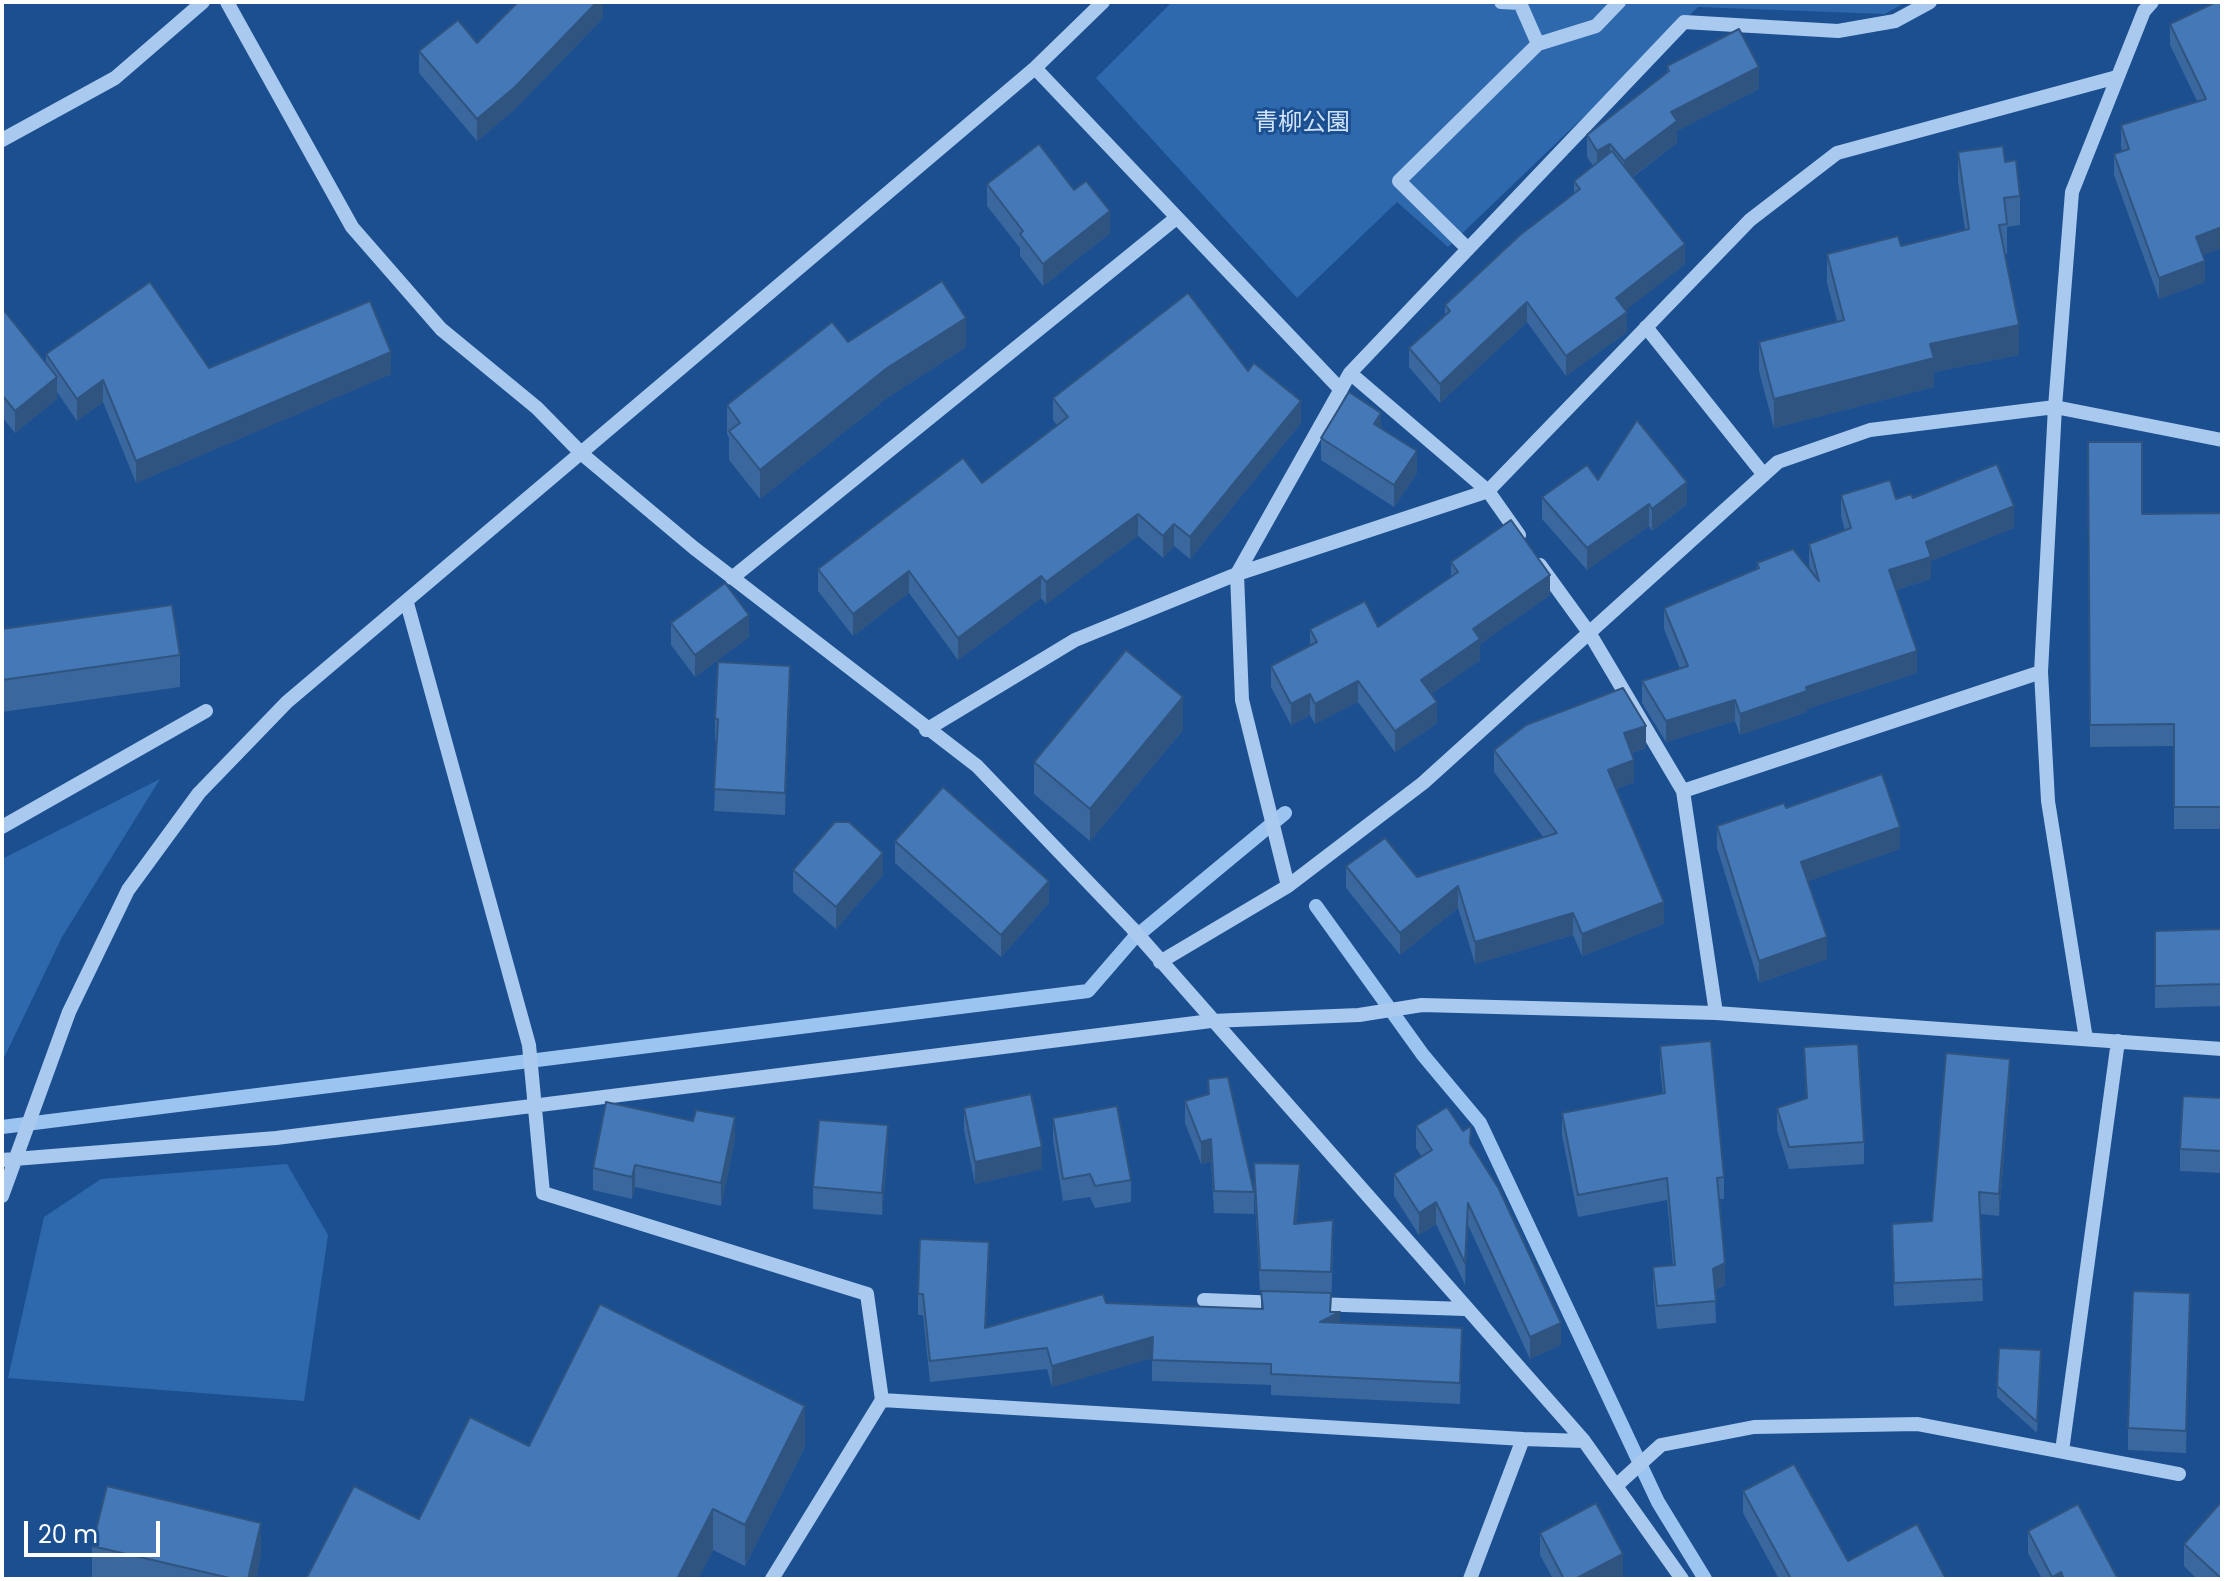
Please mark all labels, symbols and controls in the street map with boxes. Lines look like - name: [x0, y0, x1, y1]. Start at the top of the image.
- park label: 青柳公園: [1254, 110, 1350, 138]
- scale bar: [28, 1505, 164, 1555]
- text: 20 m: [38, 1518, 98, 1551]

